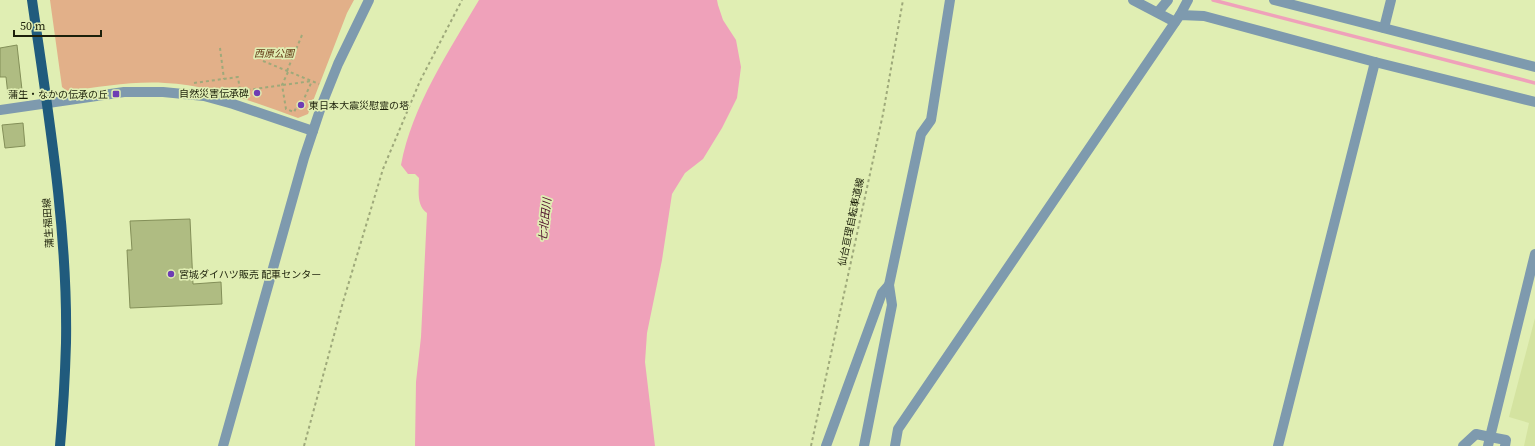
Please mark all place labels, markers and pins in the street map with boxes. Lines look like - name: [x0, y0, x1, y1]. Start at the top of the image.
- place label: 自然災害伝承碑: [179, 87, 249, 100]
- place label: 蒲生・なかの伝承の丘: [8, 88, 108, 101]
- marker: 自然災害伝承碑: [252, 88, 262, 98]
- marker: 蒲生・なかの伝承の丘: [111, 89, 121, 99]
- place label: 東日本大震災慰霊の塔: [309, 99, 409, 112]
- marker: 東日本大震災慰霊の塔: [296, 100, 306, 110]
- place label: 宮城ダイハツ販売 配車センター: [179, 268, 321, 281]
- marker: 宮城ダイハツ販売 配車センター: [166, 269, 176, 279]

